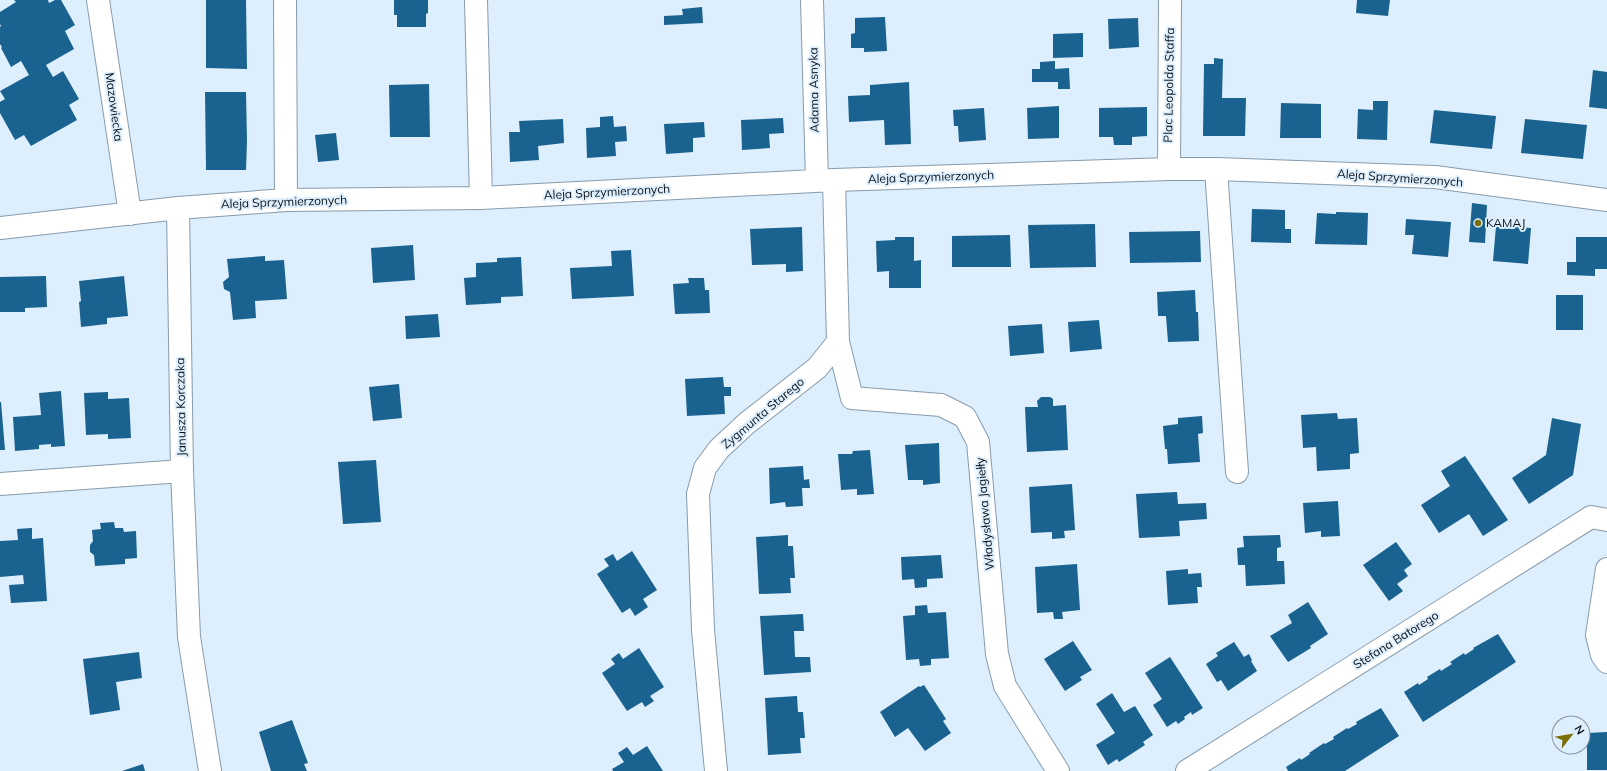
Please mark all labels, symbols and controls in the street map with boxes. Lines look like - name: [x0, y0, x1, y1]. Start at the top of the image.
- street label: Plac Leopolda Staffa: [1160, 27, 1177, 143]
- street label: Adama Asnyka: [805, 47, 822, 133]
- street label: Mazowiecka: [102, 71, 127, 142]
- street label: Aleja Sprzymierzonych: [1336, 166, 1464, 189]
- street label: Aleja Sprzymierzonych: [868, 167, 994, 186]
- street label: Aleja Sprzymierzonych: [543, 181, 671, 202]
- street label: Aleja Sprzymierzonych: [221, 192, 347, 211]
- place label: KAMAJ: [1486, 215, 1525, 230]
- marker: KAMAJ: [1473, 218, 1483, 228]
- street label: Janusza Korczaka: [172, 358, 189, 456]
- street label: Zygmunta Starego: [718, 374, 807, 452]
- street label: Władysława Jagiełły: [972, 456, 997, 571]
- street label: Stefana Batorego: [1350, 607, 1441, 672]
- north arrow: [1551, 715, 1591, 755]
- text: N: [1571, 723, 1588, 737]

